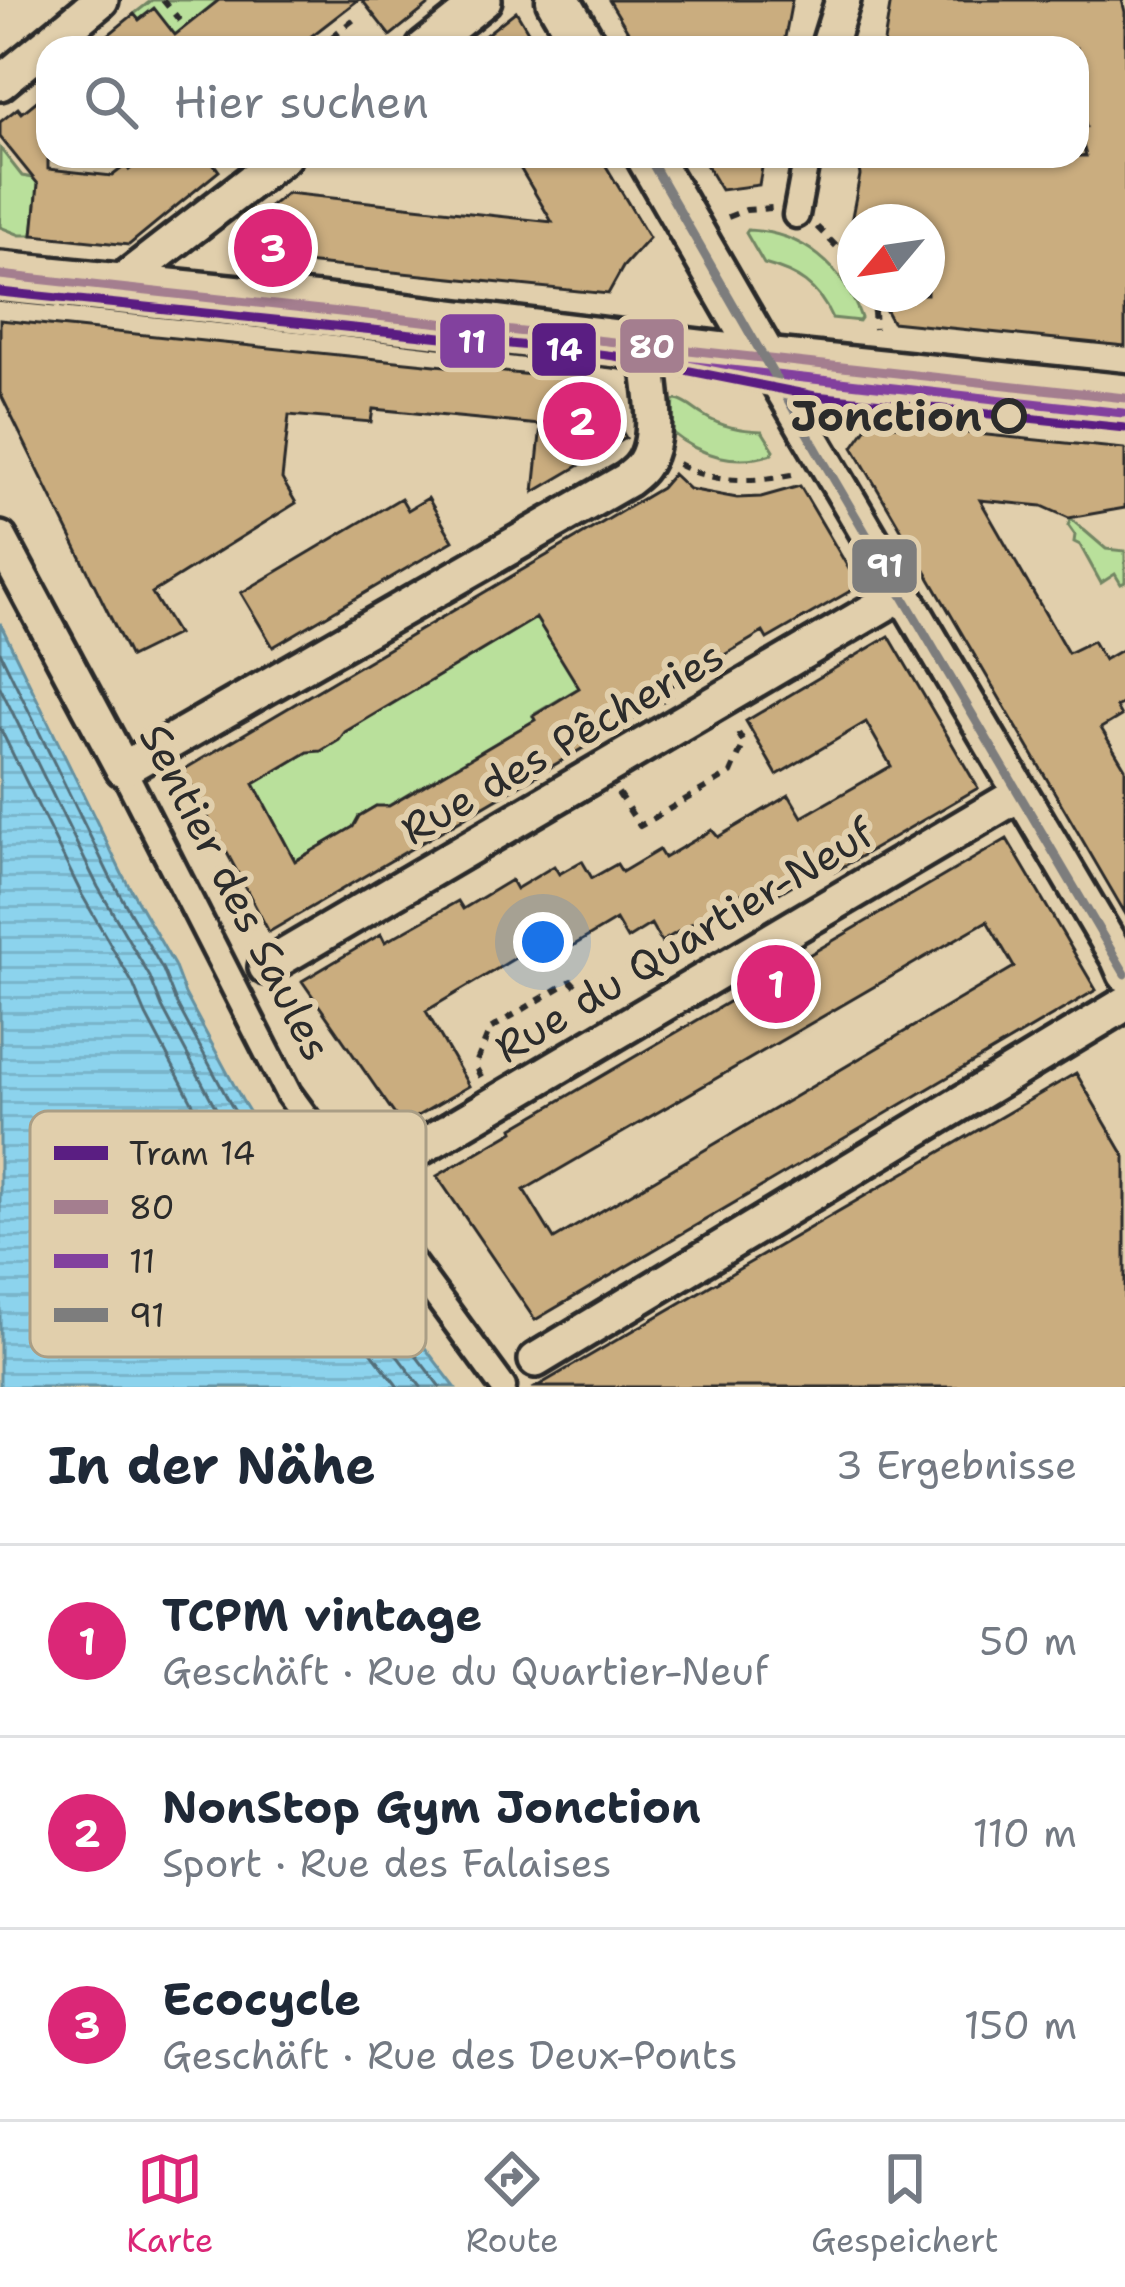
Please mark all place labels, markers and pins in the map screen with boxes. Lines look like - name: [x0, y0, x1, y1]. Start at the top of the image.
- pin: 3: [234, 203, 312, 293]
- pin: 2: [543, 376, 621, 466]
- place label: Jonction: [791, 388, 982, 444]
- marker: Jonction: [993, 400, 1025, 432]
- pin: 1: [737, 939, 815, 1029]

